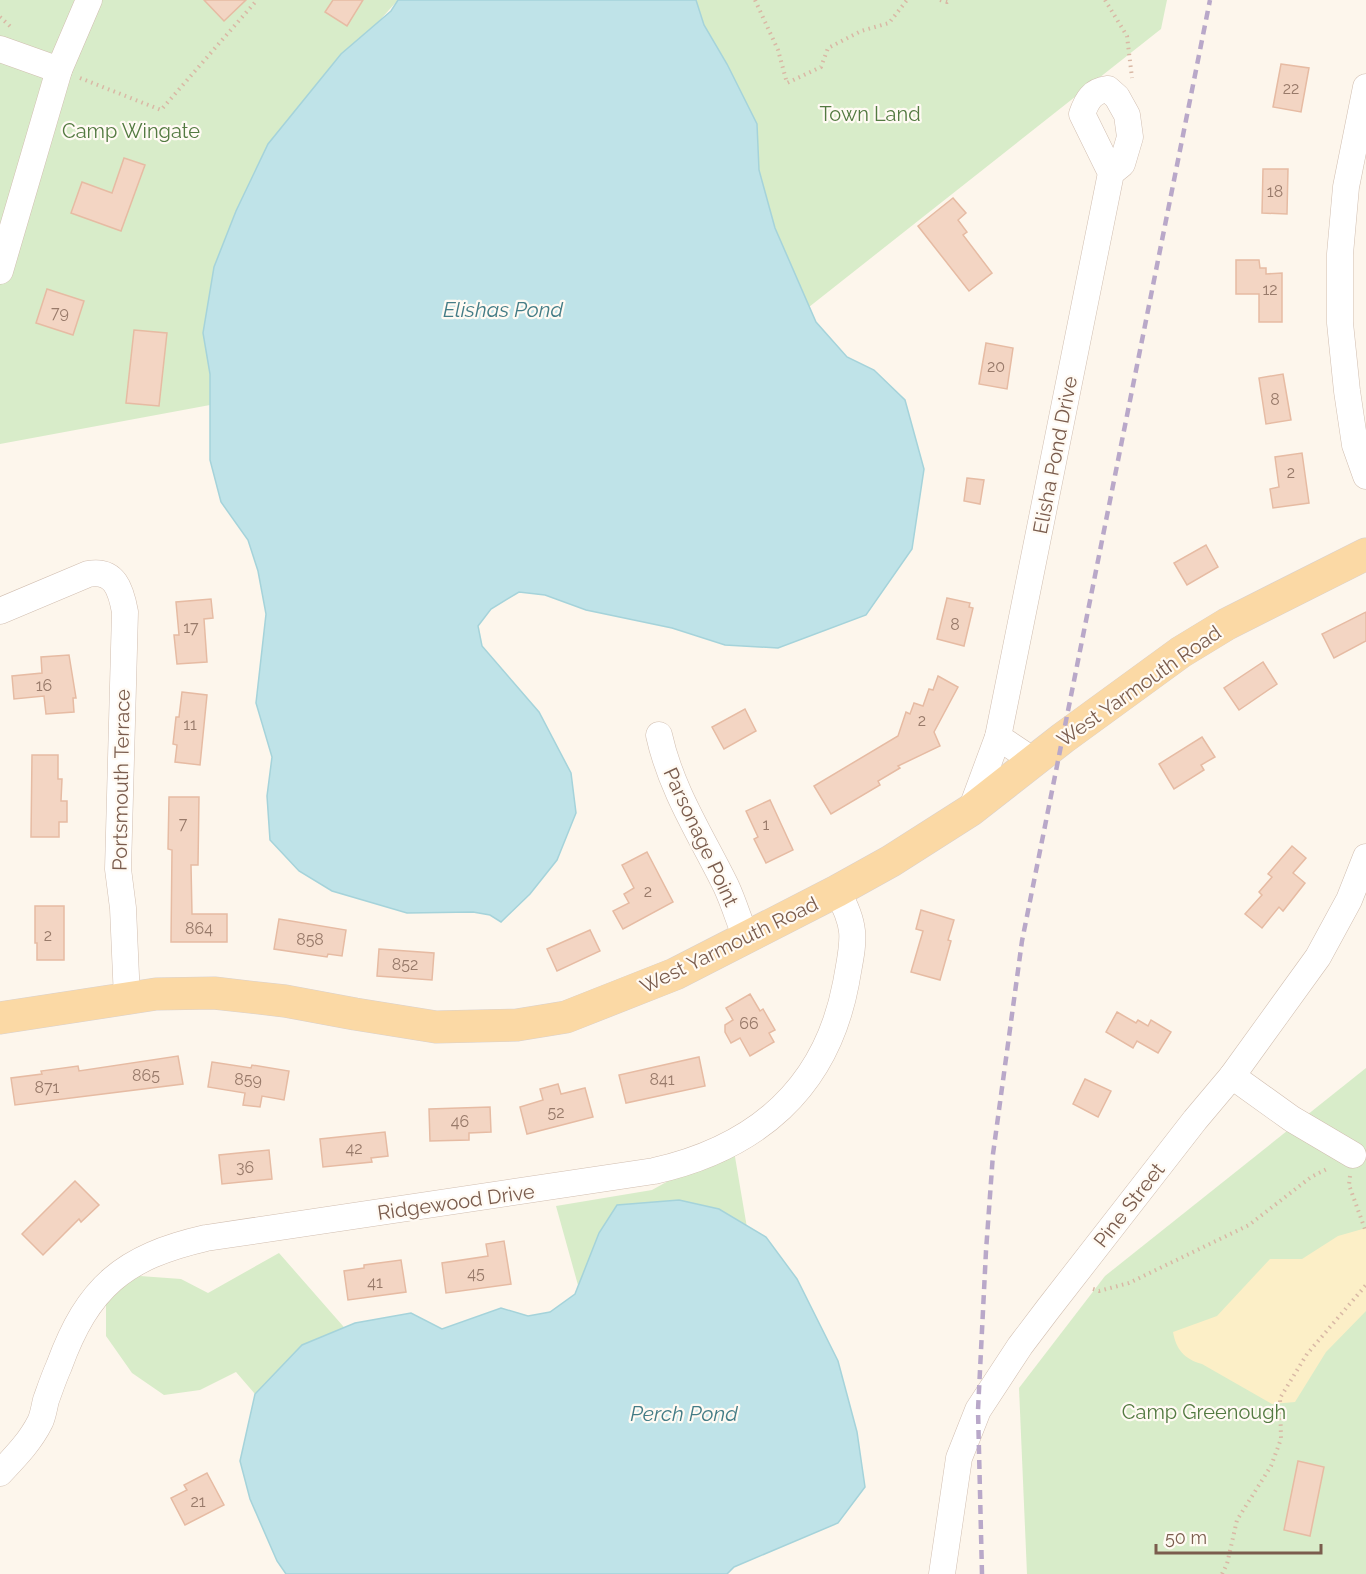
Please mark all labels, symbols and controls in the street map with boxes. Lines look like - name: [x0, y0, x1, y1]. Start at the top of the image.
- house number: 22: [1283, 79, 1299, 98]
- park label: Town Land: [819, 102, 921, 126]
- park label: Camp Wingate: [62, 119, 200, 143]
- house number: 18: [1267, 182, 1283, 201]
- house number: 12: [1262, 280, 1278, 299]
- water label: Elishas Pond: [443, 297, 564, 322]
- house number: 79: [51, 303, 69, 322]
- house number: 20: [987, 357, 1005, 376]
- street label: Elisha Pond Drive: [1028, 374, 1082, 536]
- house number: 8: [1270, 390, 1280, 409]
- house number: 2: [1287, 463, 1295, 482]
- house number: 8: [950, 615, 960, 634]
- house number: 17: [183, 618, 199, 637]
- street label: West Yarmouth Road: [1052, 620, 1226, 752]
- house number: 16: [36, 676, 52, 695]
- street label: Portsmouth Terrace: [107, 689, 135, 871]
- house number: 2: [918, 711, 926, 730]
- house number: 11: [183, 715, 197, 734]
- street label: Parsonage Point: [658, 764, 744, 910]
- house number: 7: [179, 814, 188, 833]
- house number: 1: [763, 815, 770, 834]
- house number: 2: [644, 882, 652, 901]
- street label: West Yarmouth Road: [636, 892, 822, 998]
- house number: 864: [185, 919, 213, 938]
- house number: 2: [44, 926, 52, 945]
- house number: 858: [296, 930, 324, 949]
- house number: 852: [392, 955, 418, 974]
- house number: 66: [739, 1014, 759, 1033]
- house number: 865: [132, 1066, 160, 1085]
- house number: 859: [234, 1070, 262, 1089]
- house number: 841: [649, 1070, 675, 1089]
- house number: 871: [35, 1078, 60, 1097]
- house number: 52: [547, 1103, 565, 1122]
- house number: 46: [451, 1112, 469, 1131]
- house number: 42: [345, 1139, 363, 1158]
- house number: 36: [236, 1158, 254, 1177]
- street label: Pine Street: [1089, 1158, 1170, 1252]
- street label: Ridgewood Drive: [376, 1179, 536, 1225]
- house number: 45: [467, 1264, 485, 1283]
- house number: 41: [367, 1273, 383, 1292]
- park label: Camp Greenough: [1122, 1400, 1286, 1424]
- water label: Perch Pond: [630, 1401, 738, 1426]
- house number: 21: [190, 1492, 206, 1511]
- scale bar: [1156, 1517, 1321, 1555]
- text: 50 m: [1165, 1527, 1207, 1548]

